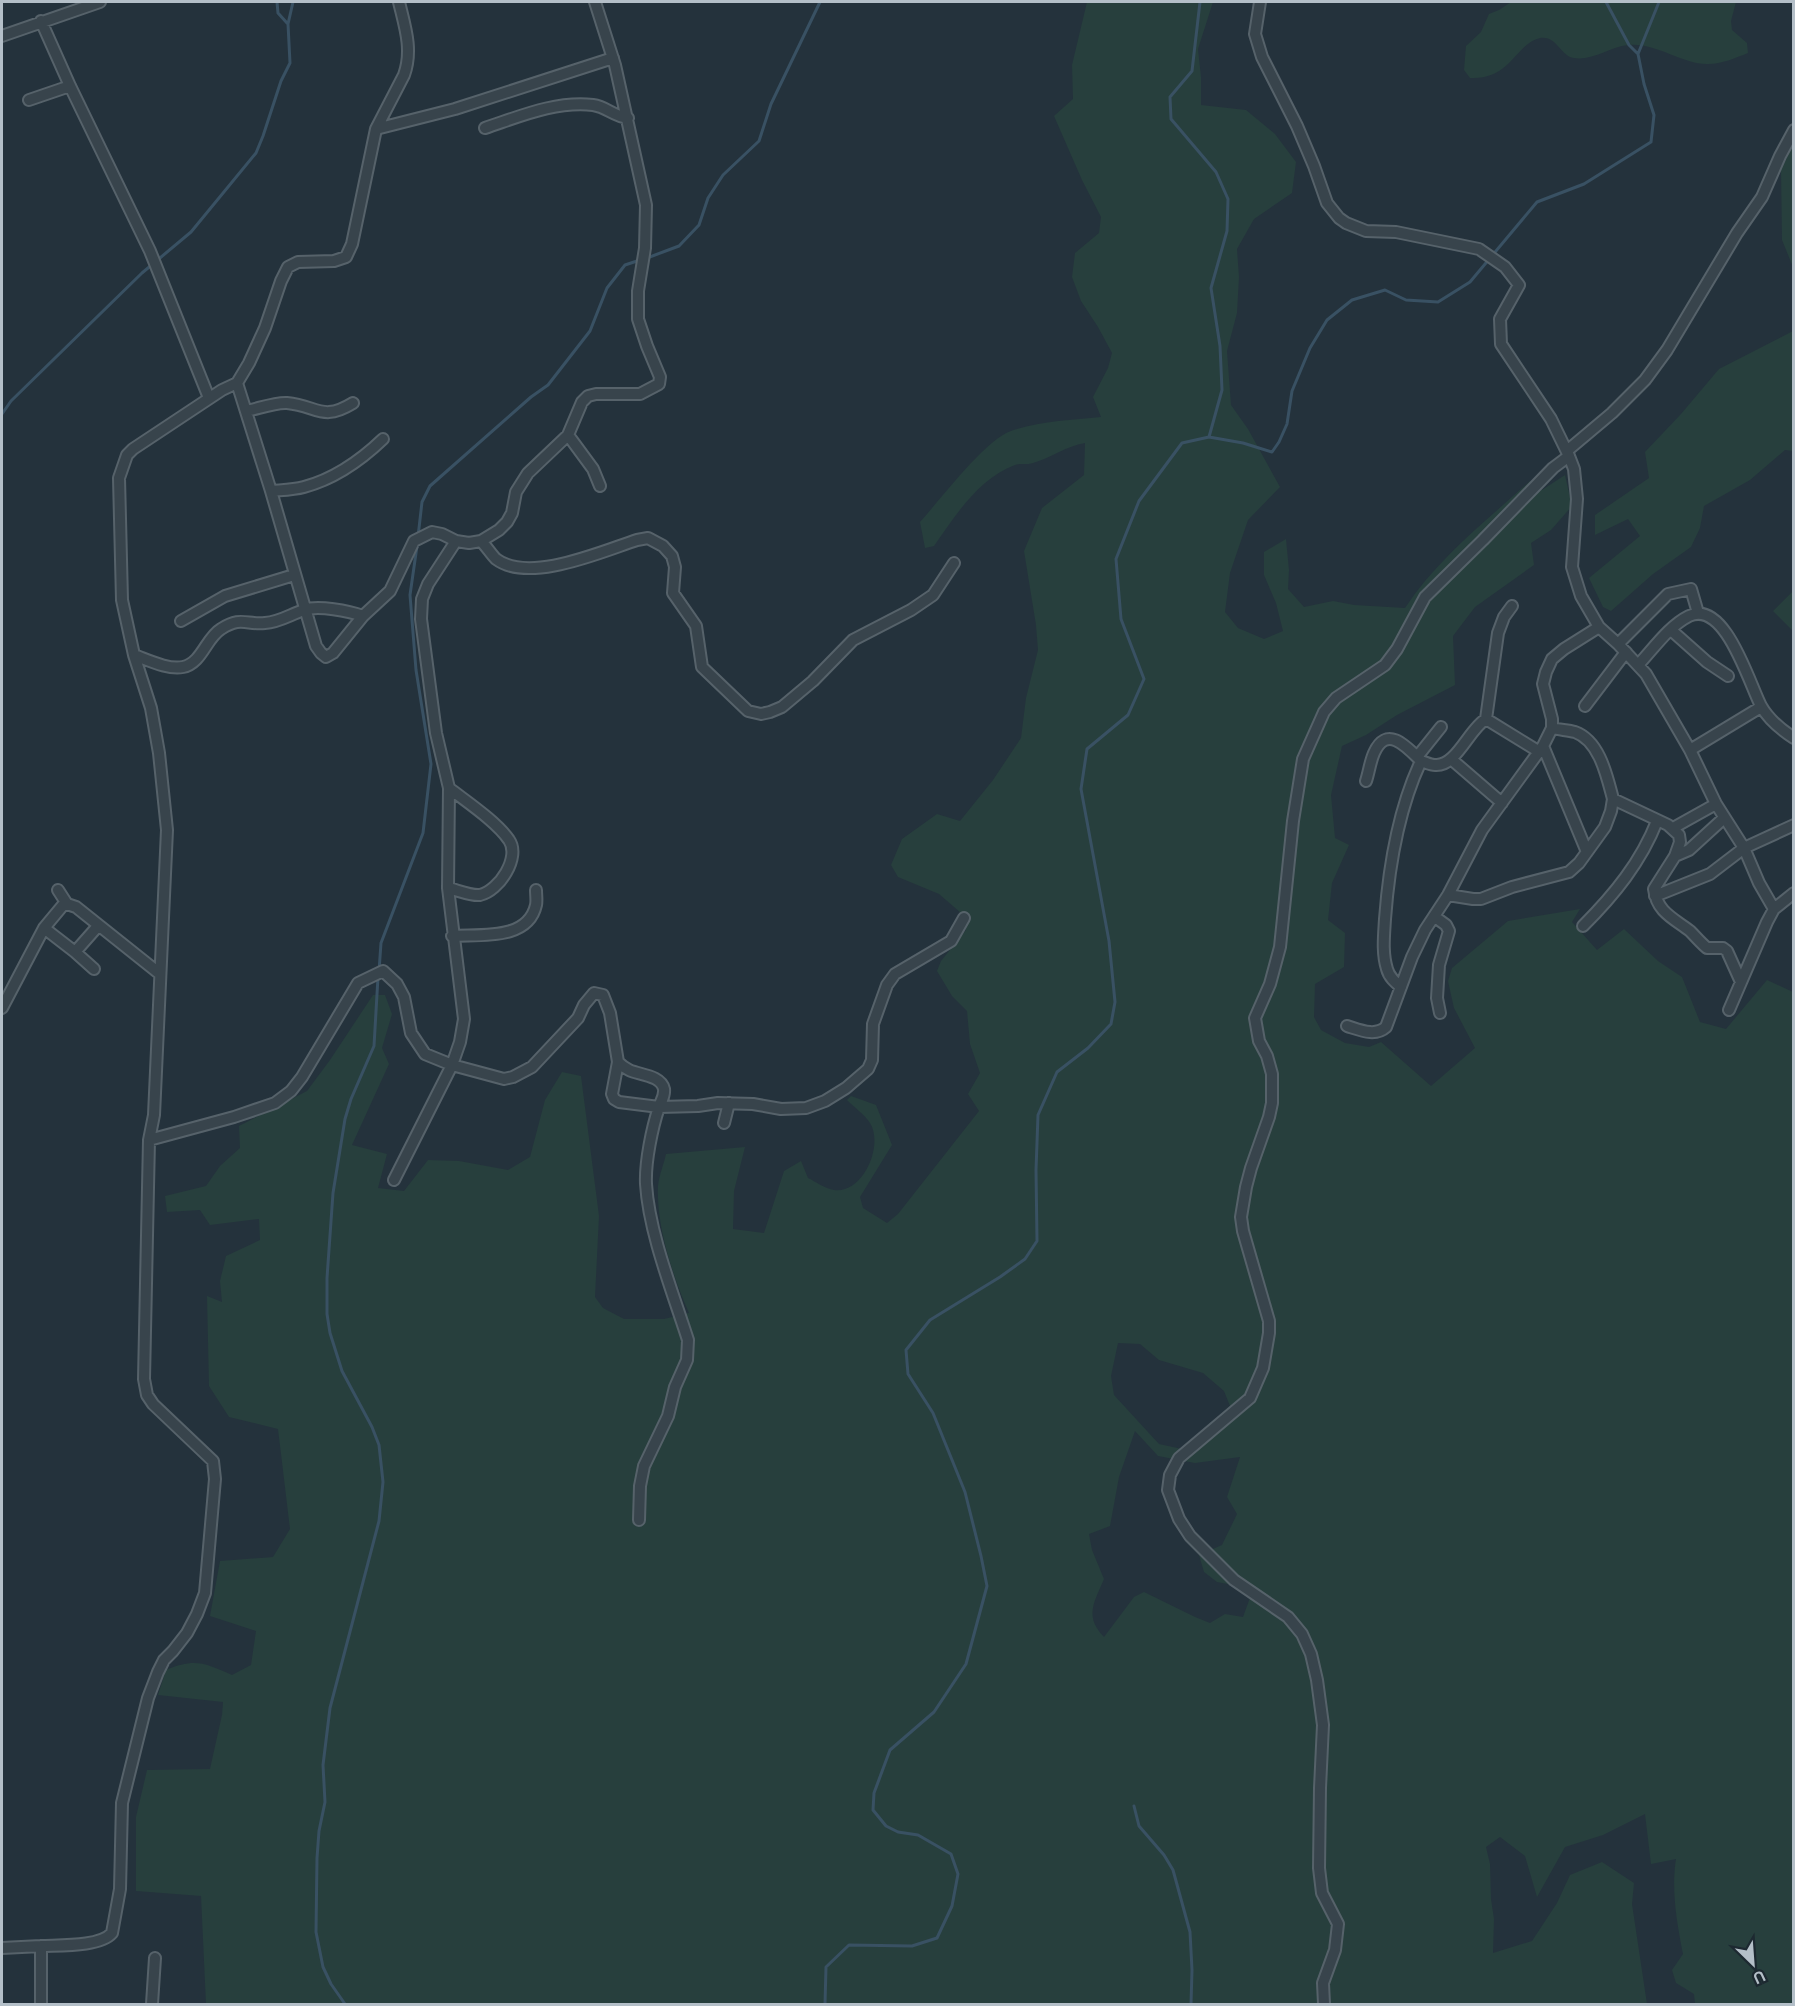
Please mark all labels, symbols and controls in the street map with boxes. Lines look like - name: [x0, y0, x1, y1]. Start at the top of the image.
- north arrow: [1723, 1934, 1783, 1994]
- text: U: [1750, 1966, 1768, 1988]

